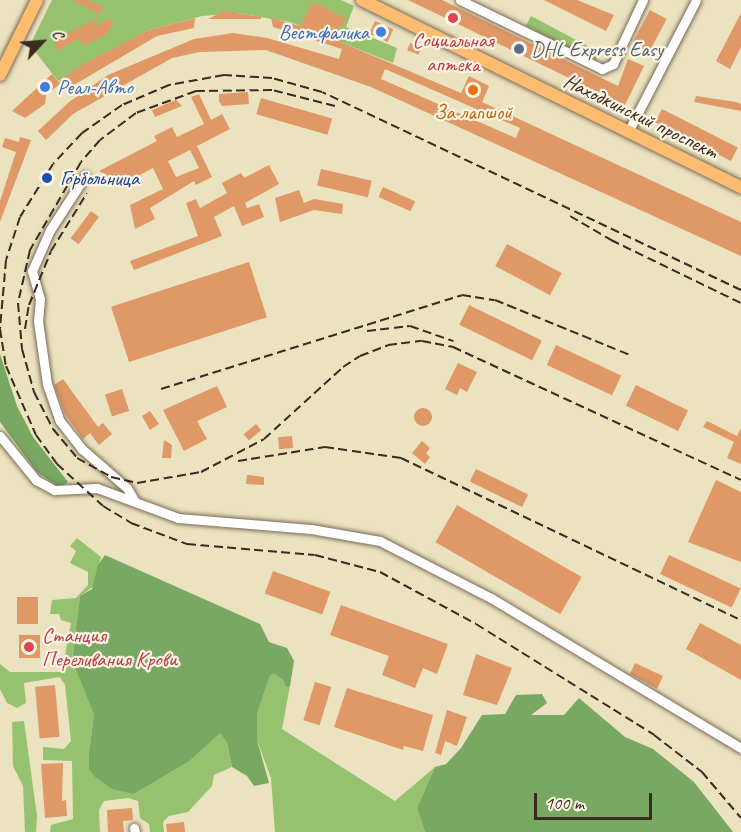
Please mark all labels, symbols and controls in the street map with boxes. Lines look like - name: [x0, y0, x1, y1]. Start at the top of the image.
- marker: Социальная аптека: [446, 11, 460, 25]
- north arrow: [12, 12, 72, 72]
- place label: Вестфалика: [279, 19, 369, 45]
- marker: Вестфалика: [374, 25, 388, 39]
- text: С: [47, 26, 69, 42]
- place label: Социальная аптека: [413, 27, 493, 77]
- place label: DHL Express Easy: [531, 36, 664, 62]
- marker: DHL Express Easy: [512, 42, 526, 56]
- street label: Находкинский проспект: [560, 68, 722, 164]
- place label: Реал-Авто: [57, 74, 133, 100]
- marker: Реал-Авто: [38, 80, 52, 94]
- marker: За лапшой: [466, 83, 480, 97]
- place label: За лапшой: [434, 99, 512, 125]
- place label: Горбольница: [60, 165, 139, 191]
- marker: Горбольница: [38, 169, 56, 187]
- place label: Станция Переливания Крови: [42, 622, 177, 672]
- marker: Станция Переливания Крови: [20, 638, 38, 656]
- scale bar: [537, 781, 656, 819]
- text: 100 m: [545, 792, 584, 814]

